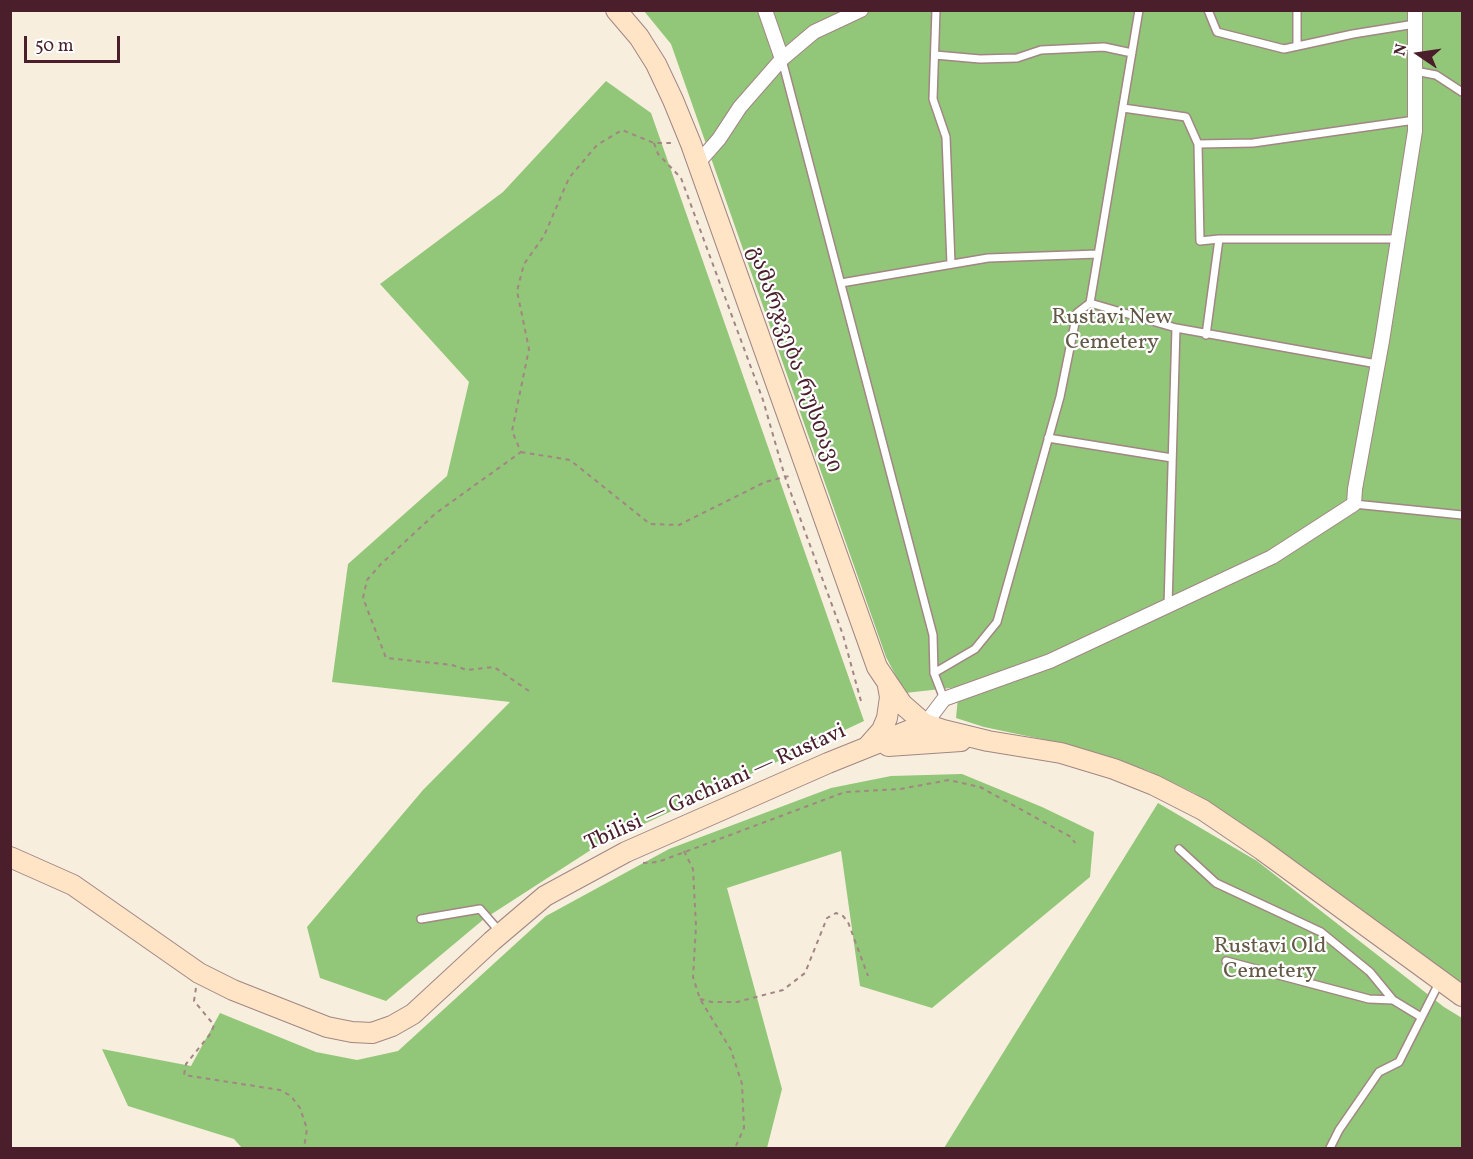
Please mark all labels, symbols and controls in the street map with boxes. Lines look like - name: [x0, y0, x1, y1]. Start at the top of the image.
- scale bar: [27, 24, 123, 62]
- north arrow: [1389, 24, 1449, 84]
- text: 50 m: [35, 34, 74, 59]
- text: N: [1389, 42, 1413, 58]
- street label: გამარჯვება-რუსთავი: [740, 243, 846, 477]
- park label: Rustavi New Cemetery: [1051, 306, 1173, 358]
- street label: Tbilisi — Gachiani — Rustavi: [581, 719, 851, 859]
- park label: Rustavi Old Cemetery: [1214, 935, 1326, 986]

